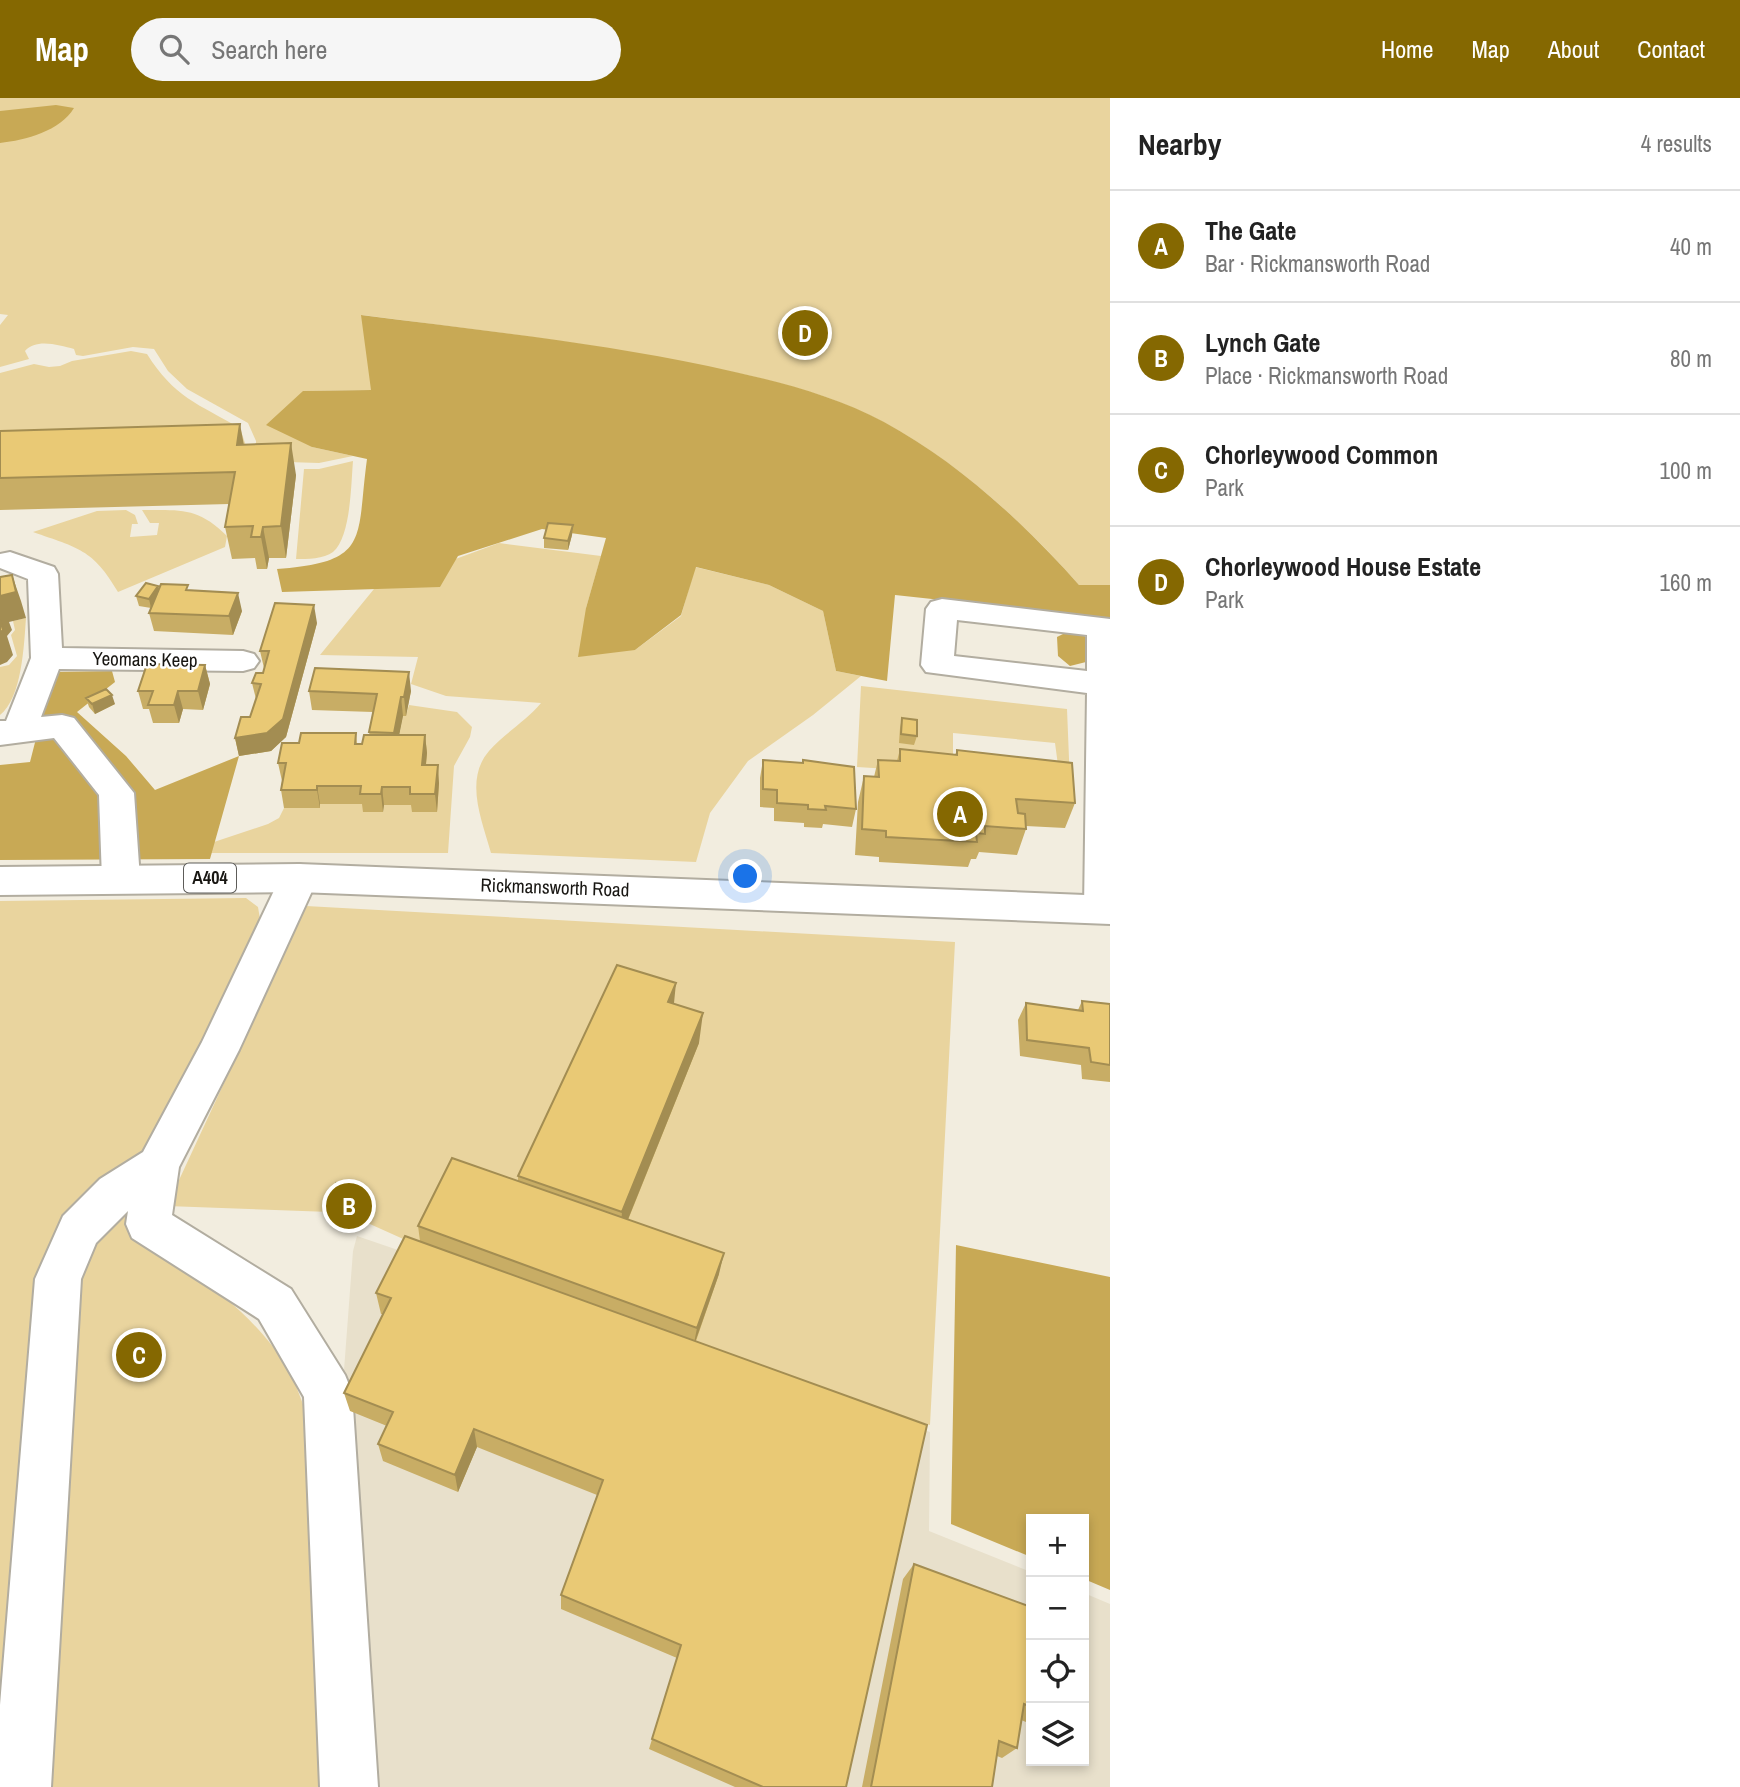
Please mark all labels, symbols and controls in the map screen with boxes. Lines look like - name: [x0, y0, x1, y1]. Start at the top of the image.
- search box: [131, 18, 621, 81]
- text: Map: [35, 27, 89, 71]
- icon: search: [155, 30, 193, 68]
- text: Search here: [211, 32, 327, 67]
- text: Home: [1381, 33, 1433, 65]
- text: Map: [1471, 33, 1510, 65]
- text: About: [1548, 33, 1599, 65]
- text: Contact: [1637, 33, 1705, 65]
- text: Nearby: [1138, 124, 1221, 164]
- text: 4 results: [1641, 128, 1712, 159]
- text: The Gate: [1205, 213, 1296, 248]
- text: A: [1154, 231, 1168, 262]
- text: 40 m: [1670, 231, 1712, 262]
- text: Bar · Rickmansworth Road: [1205, 248, 1430, 279]
- pin: D: [782, 307, 828, 359]
- text: Lynch Gate: [1205, 325, 1320, 360]
- text: B: [1154, 343, 1168, 374]
- text: 80 m: [1670, 343, 1712, 374]
- text: Place · Rickmansworth Road: [1205, 360, 1448, 391]
- text: Chorleywood Common: [1205, 437, 1438, 472]
- text: C: [1154, 455, 1168, 486]
- text: 100 m: [1660, 455, 1712, 486]
- text: Park: [1205, 472, 1244, 503]
- text: Chorleywood House Estate: [1205, 549, 1481, 584]
- text: D: [1154, 567, 1168, 598]
- text: 160 m: [1660, 567, 1712, 598]
- text: Park: [1205, 584, 1244, 615]
- street label: Yeomans Keep: [92, 645, 198, 673]
- pin: A: [937, 788, 983, 840]
- your location: [728, 859, 762, 893]
- road number: A404: [184, 864, 236, 892]
- street label: Rickmansworth Road: [480, 871, 630, 903]
- pin: B: [326, 1180, 372, 1232]
- pin: C: [116, 1329, 162, 1381]
- map controls: [1026, 1514, 1089, 1766]
- button: +: [1026, 1514, 1089, 1577]
- button: −: [1026, 1577, 1089, 1640]
- button: locate: [1026, 1640, 1089, 1703]
- button: layers: [1026, 1703, 1089, 1766]

